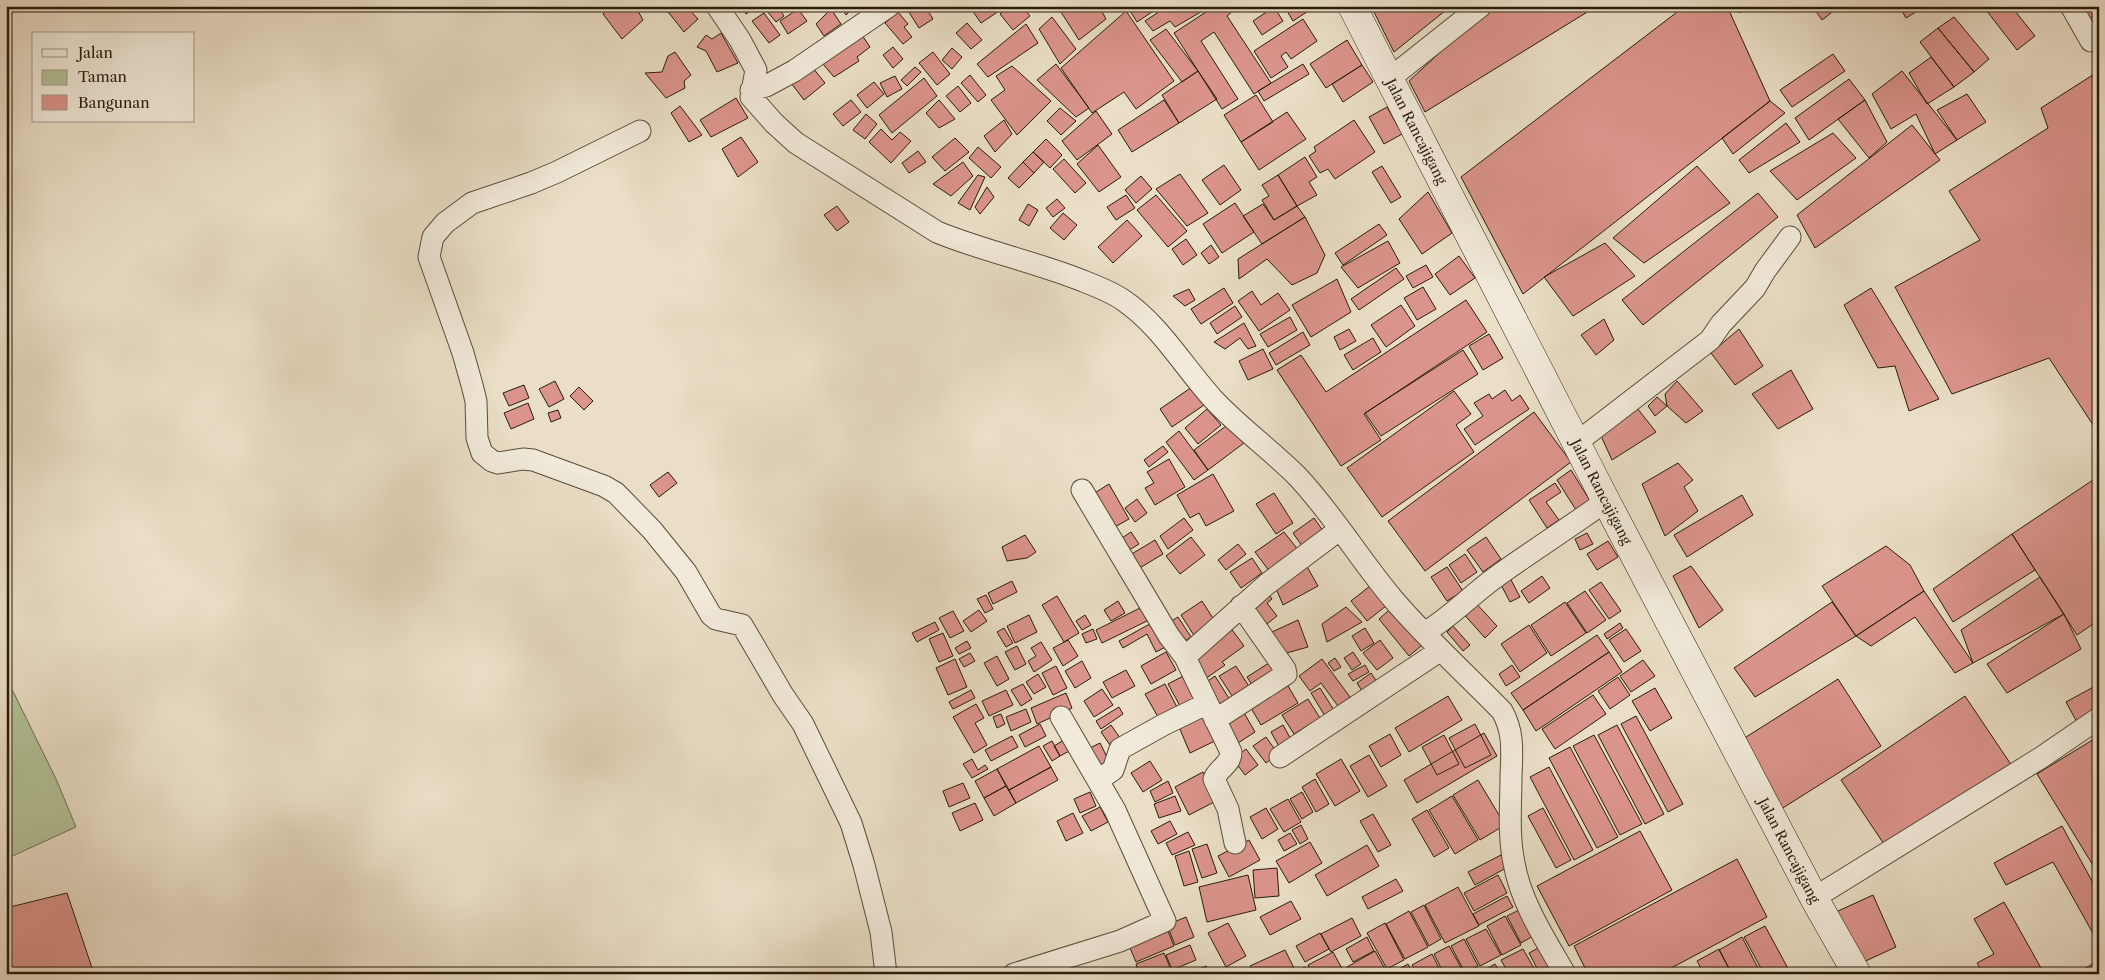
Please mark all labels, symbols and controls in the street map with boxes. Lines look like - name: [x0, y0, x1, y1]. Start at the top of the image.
- legend: [32, 32, 195, 122]
- text: Jalan: [76, 43, 113, 62]
- text: Taman: [78, 67, 128, 86]
- street label: Jalan Rancajigang: [1381, 74, 1451, 188]
- text: Bangunan: [78, 93, 150, 112]
- street label: Jalan Rancajigang: [1566, 434, 1636, 548]
- street label: Jalan Rancajigang: [1753, 793, 1824, 907]

